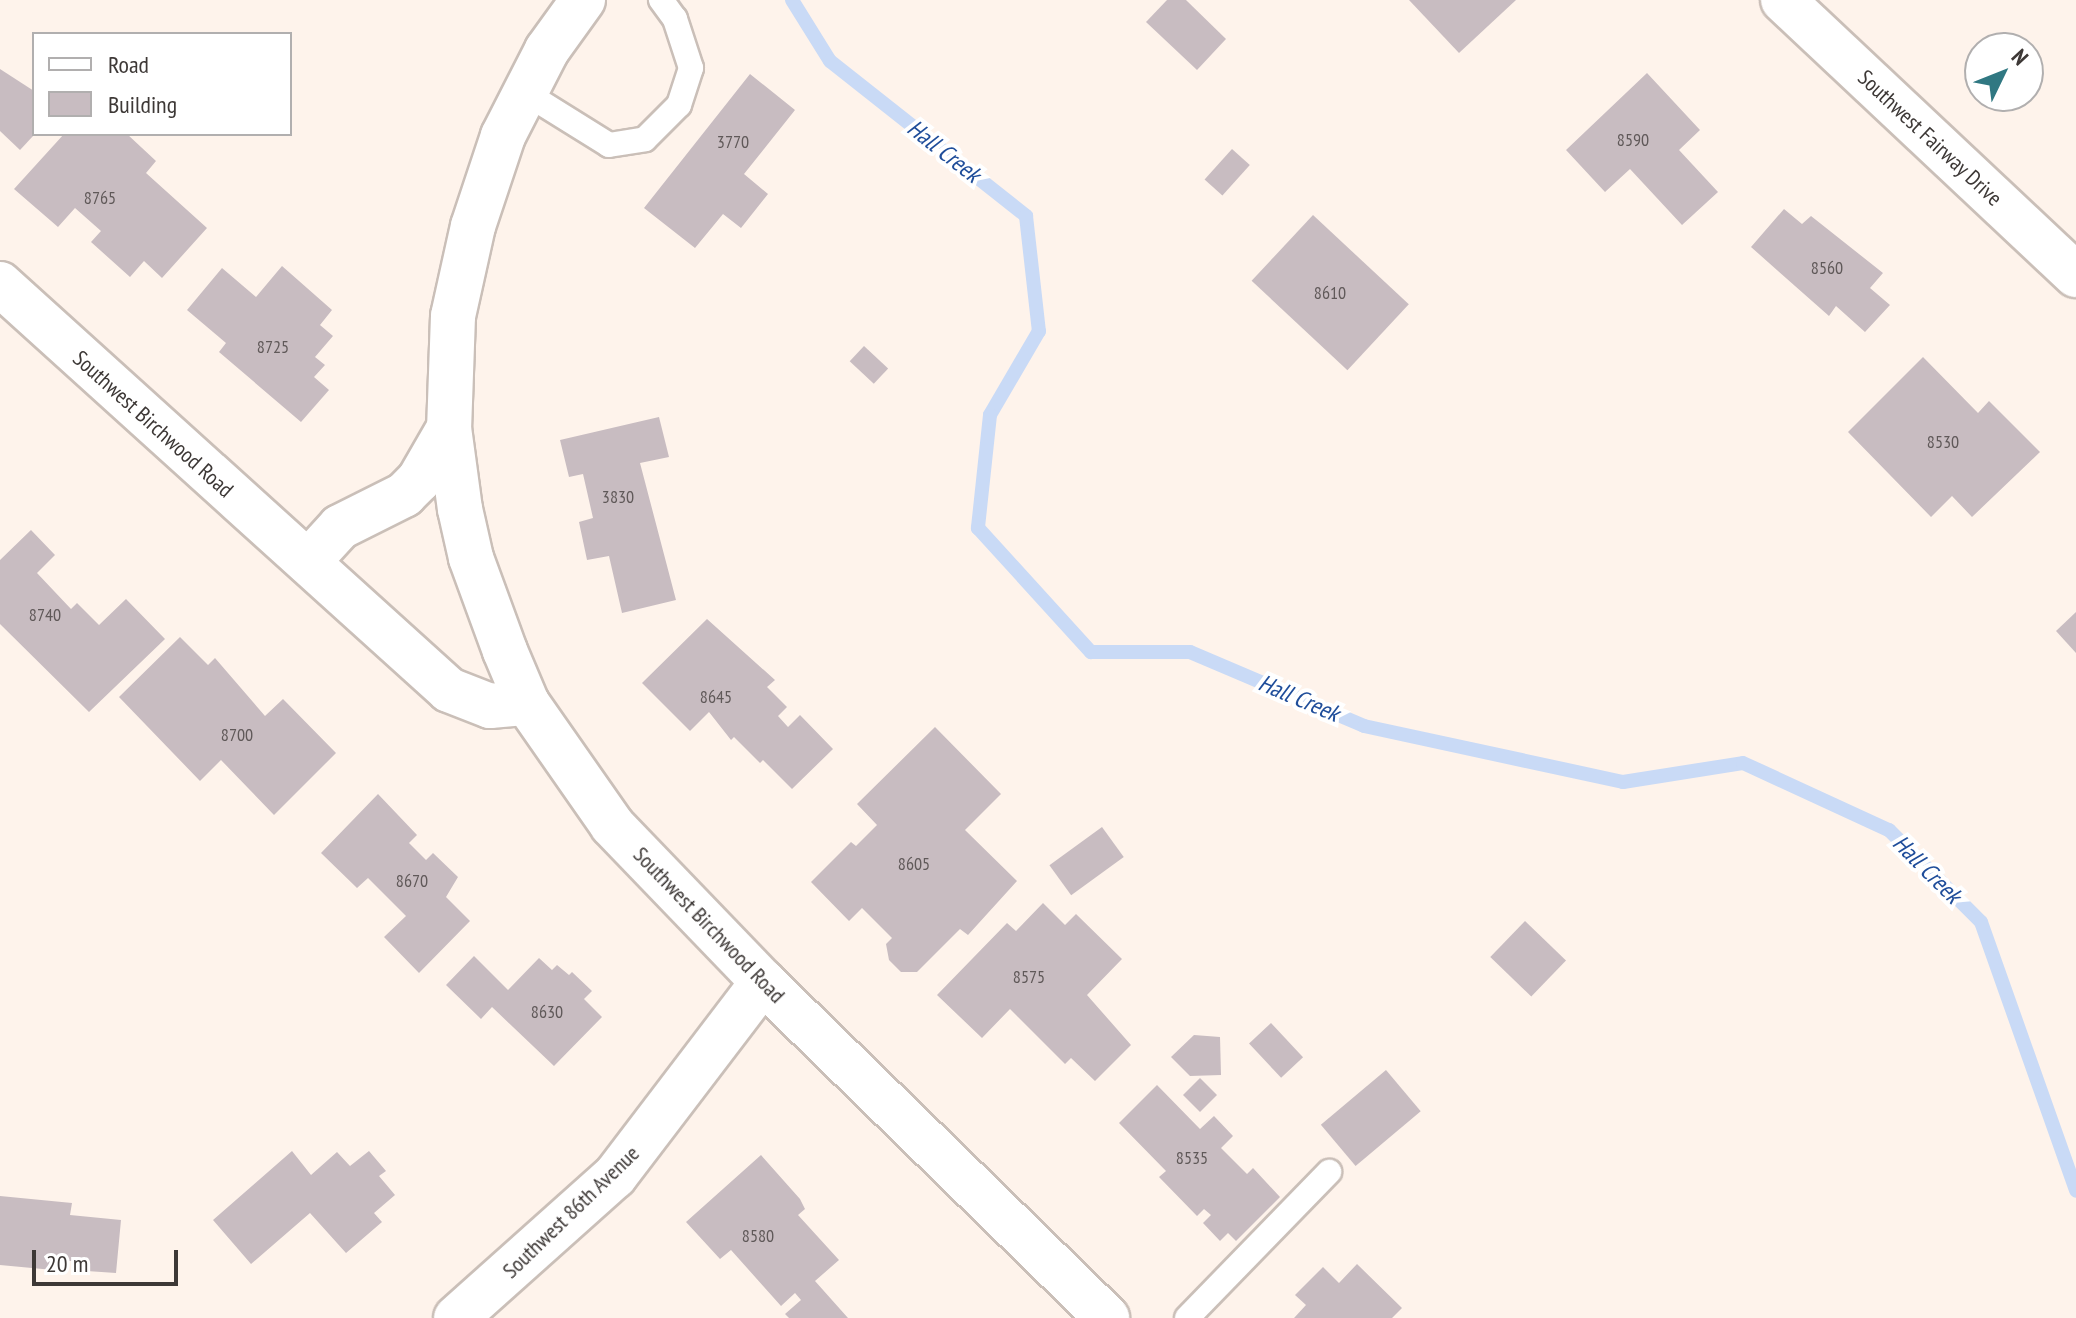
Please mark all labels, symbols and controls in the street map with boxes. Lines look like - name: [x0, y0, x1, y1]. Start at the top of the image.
- legend: [32, 32, 292, 136]
- north arrow: [1964, 32, 2044, 112]
- text: N: [2006, 43, 2034, 71]
- text: Road: [108, 49, 149, 80]
- street label: Southwest Fairway Drive: [1852, 64, 2008, 212]
- text: Building: [108, 89, 177, 120]
- water label: Hall Creek: [902, 114, 986, 188]
- house number: 8590: [1617, 129, 1649, 151]
- house number: 3770: [717, 131, 749, 153]
- house number: 8765: [84, 187, 116, 209]
- house number: 8560: [1811, 257, 1843, 279]
- house number: 8610: [1314, 282, 1346, 304]
- house number: 8725: [257, 336, 289, 358]
- street label: Southwest Birchwood Road: [67, 345, 239, 503]
- house number: 8530: [1927, 431, 1959, 453]
- house number: 3830: [602, 486, 634, 508]
- house number: 8740: [29, 604, 61, 626]
- water label: Hall Creek: [1254, 668, 1344, 728]
- house number: 8645: [700, 686, 732, 708]
- house number: 8700: [221, 724, 253, 746]
- water label: Hall Creek: [1887, 829, 1967, 909]
- street label: Southwest Birchwood Road: [628, 842, 790, 1008]
- house number: 8605: [898, 853, 930, 875]
- house number: 8670: [396, 870, 428, 892]
- house number: 8575: [1013, 966, 1045, 988]
- house number: 8630: [531, 1001, 563, 1023]
- street label: Southwest 86th Avenue: [497, 1140, 645, 1284]
- house number: 8535: [1176, 1147, 1208, 1169]
- house number: 8580: [742, 1225, 774, 1247]
- scale bar: [36, 1234, 182, 1284]
- text: 20 m: [46, 1248, 88, 1279]

